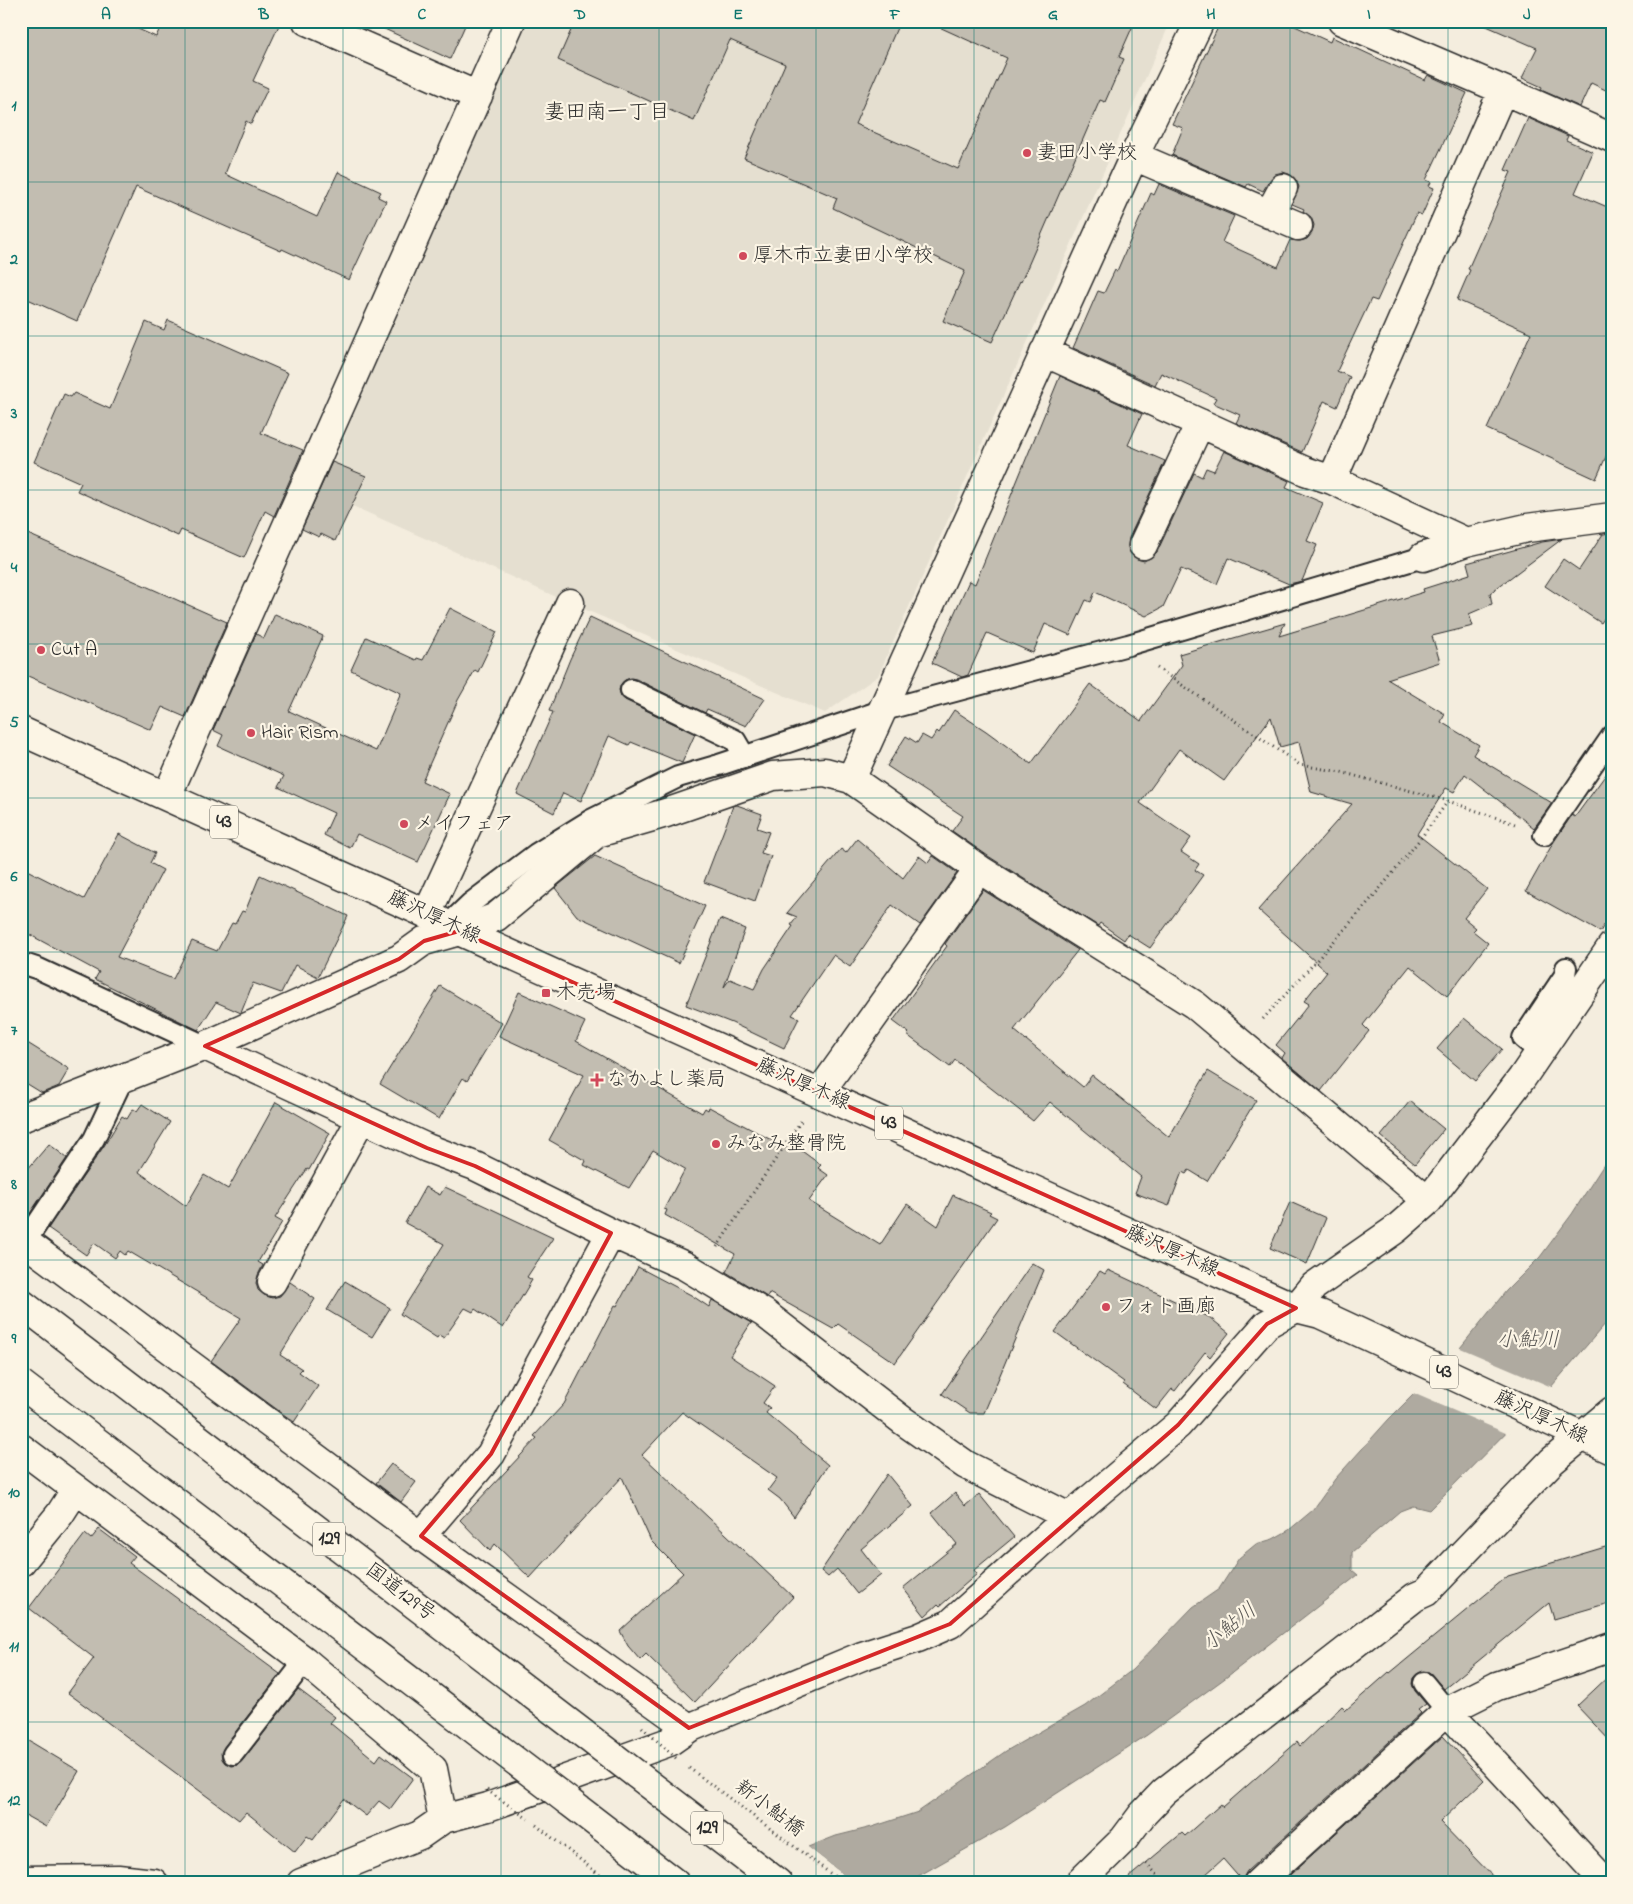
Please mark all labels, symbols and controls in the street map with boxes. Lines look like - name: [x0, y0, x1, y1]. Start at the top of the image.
- text: A: [101, 3, 111, 27]
- text: B: [258, 3, 270, 27]
- text: C: [418, 3, 427, 27]
- text: D: [573, 3, 586, 27]
- text: E: [733, 3, 743, 27]
- text: F: [889, 3, 901, 27]
- text: G: [1048, 3, 1058, 27]
- text: H: [1206, 3, 1216, 27]
- text: I: [1367, 3, 1371, 27]
- text: J: [1523, 3, 1531, 27]
- text: 1: [11, 94, 17, 118]
- district label: 妻田南一丁目: [544, 98, 670, 128]
- place label: 妻田小学校: [1037, 139, 1137, 168]
- marker: 妻田小学校: [1021, 147, 1033, 159]
- place label: 厚木市立妻田小学校: [753, 242, 933, 271]
- text: 2: [9, 248, 18, 272]
- marker: 厚木市立妻田小学校: [737, 250, 749, 262]
- text: 3: [10, 402, 18, 426]
- text: 4: [10, 556, 18, 580]
- place label: Cut A: [51, 636, 97, 665]
- marker: Cut A: [35, 644, 47, 656]
- text: 5: [9, 711, 19, 735]
- place label: Hair Rism: [261, 719, 339, 748]
- marker: Hair Rism: [245, 727, 257, 739]
- road number: 43: [210, 806, 238, 839]
- place label: メイフェア: [414, 810, 514, 839]
- marker: メイフェア: [398, 818, 410, 830]
- text: 6: [9, 865, 18, 889]
- street label: 藤沢厚木線: [383, 884, 485, 952]
- place label: 木売場: [556, 979, 616, 1008]
- marker: 木売場: [540, 987, 552, 999]
- text: 7: [11, 1019, 18, 1043]
- street label: 藤沢厚木線: [751, 1051, 855, 1119]
- place label: なかよし薬局: [607, 1066, 726, 1095]
- marker: なかよし薬局: [591, 1074, 603, 1086]
- road number: 43: [875, 1106, 903, 1140]
- place label: みなみ整骨院: [726, 1130, 846, 1159]
- marker: みなみ整骨院: [710, 1138, 722, 1150]
- text: 8: [10, 1173, 17, 1197]
- street label: 藤沢厚木線: [1120, 1218, 1224, 1286]
- place label: フォト画廊: [1116, 1293, 1216, 1322]
- marker: フォト画廊: [1100, 1301, 1112, 1313]
- water label: 小鮎川: [1497, 1326, 1560, 1356]
- text: 9: [11, 1327, 17, 1351]
- road number: 43: [1430, 1355, 1458, 1388]
- street label: 藤沢厚木線: [1490, 1384, 1592, 1452]
- text: 10: [8, 1481, 20, 1505]
- road number: 129: [313, 1522, 345, 1556]
- street label: 国道129号: [358, 1557, 442, 1629]
- water label: 小鮎川: [1196, 1597, 1264, 1659]
- text: 11: [9, 1635, 20, 1659]
- street label: 新小鮎橋: [728, 1773, 810, 1845]
- text: 12: [7, 1789, 21, 1813]
- road number: 129: [691, 1812, 723, 1845]

